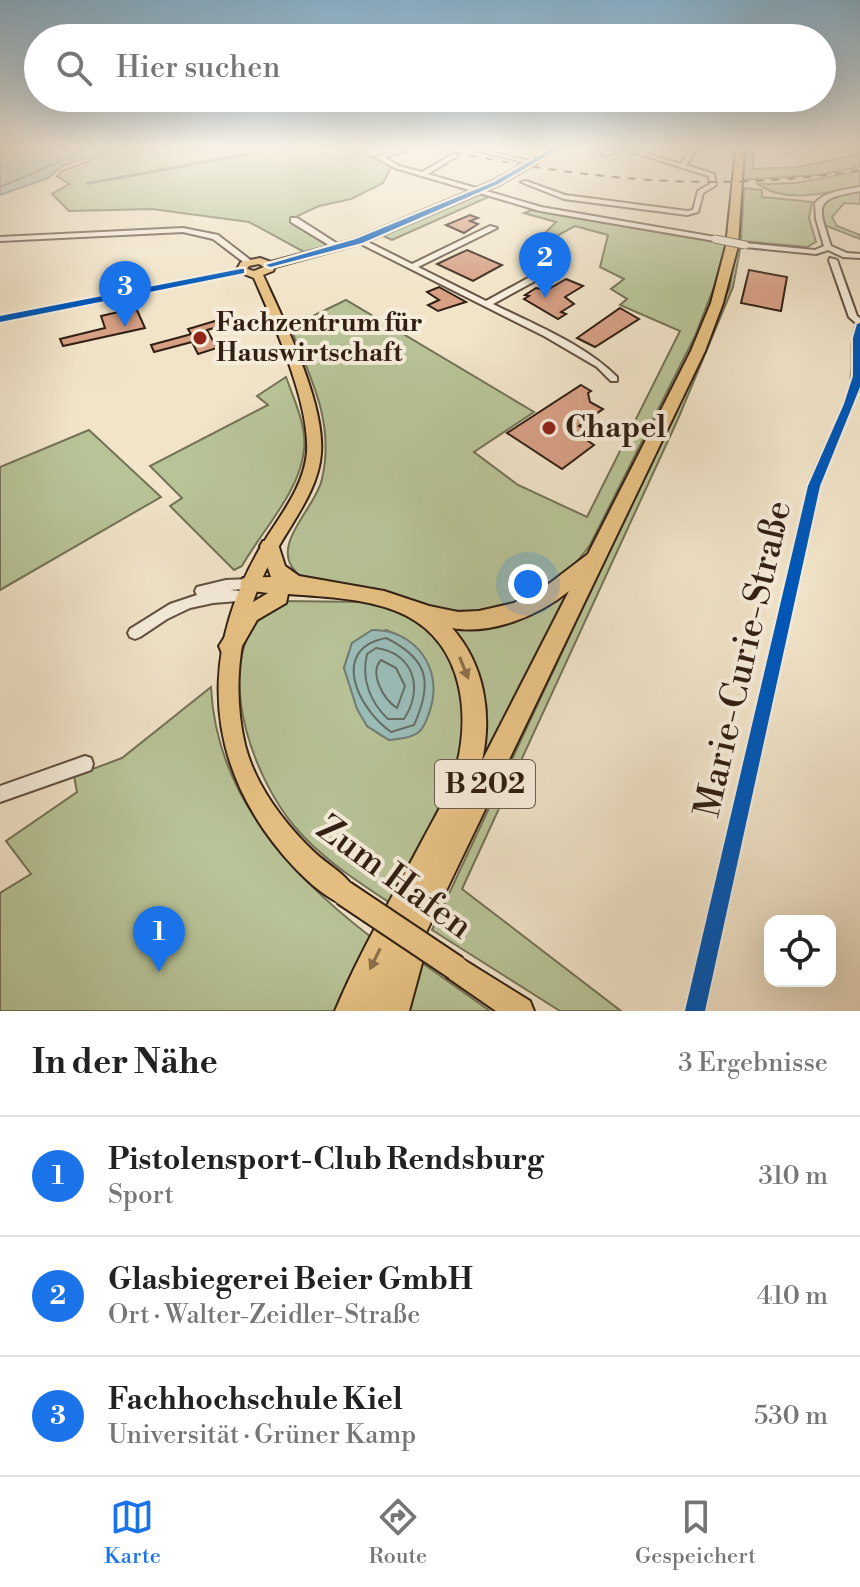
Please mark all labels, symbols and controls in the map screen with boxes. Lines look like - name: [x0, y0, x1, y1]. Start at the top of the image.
- search box: [24, 24, 836, 112]
- icon: search: [52, 46, 96, 90]
- text: Hier suchen: [116, 49, 280, 87]
- pin: 2: [519, 232, 571, 298]
- pin: 3: [99, 261, 151, 327]
- place label: Fachzentrum für Hauswirtschaft: [216, 307, 423, 369]
- marker: Fachzentrum für Hauswirtschaft: [191, 329, 209, 347]
- place label: Chapel: [565, 409, 666, 447]
- marker: Chapel: [540, 419, 558, 437]
- street label: Marie-Curie-Straße: [686, 496, 802, 822]
- your location: [508, 564, 548, 604]
- one-way arrow: [458, 656, 471, 680]
- road number: B 202: [435, 760, 535, 808]
- street label: Zum Hafen: [307, 806, 481, 950]
- pin: 1: [133, 906, 185, 972]
- map controls: [764, 915, 836, 987]
- button: locate: [764, 915, 836, 987]
- one-way arrow: [368, 948, 382, 971]
- text: In der Nähe: [32, 1042, 218, 1084]
- text: 3 Ergebnisse: [678, 1047, 828, 1079]
- text: Pistolensport-Club Rendsburg: [108, 1141, 544, 1179]
- text: 1: [52, 1160, 64, 1192]
- text: 310 m: [759, 1160, 828, 1192]
- text: Sport: [108, 1179, 174, 1211]
- text: Glasbiegerei Beier GmbH: [108, 1261, 473, 1299]
- text: 2: [50, 1280, 66, 1312]
- text: 410 m: [757, 1280, 828, 1312]
- text: Ort · Walter-Zeidler-Straße: [108, 1299, 420, 1331]
- text: Fachhochschule Kiel: [108, 1381, 403, 1419]
- text: 3: [50, 1400, 66, 1432]
- text: 530 m: [754, 1400, 828, 1432]
- text: Universität · Grüner Kamp: [108, 1419, 416, 1451]
- tab: Karte: [104, 1495, 161, 1570]
- tab: Route: [369, 1495, 427, 1570]
- tab: Gespeichert: [635, 1495, 756, 1570]

